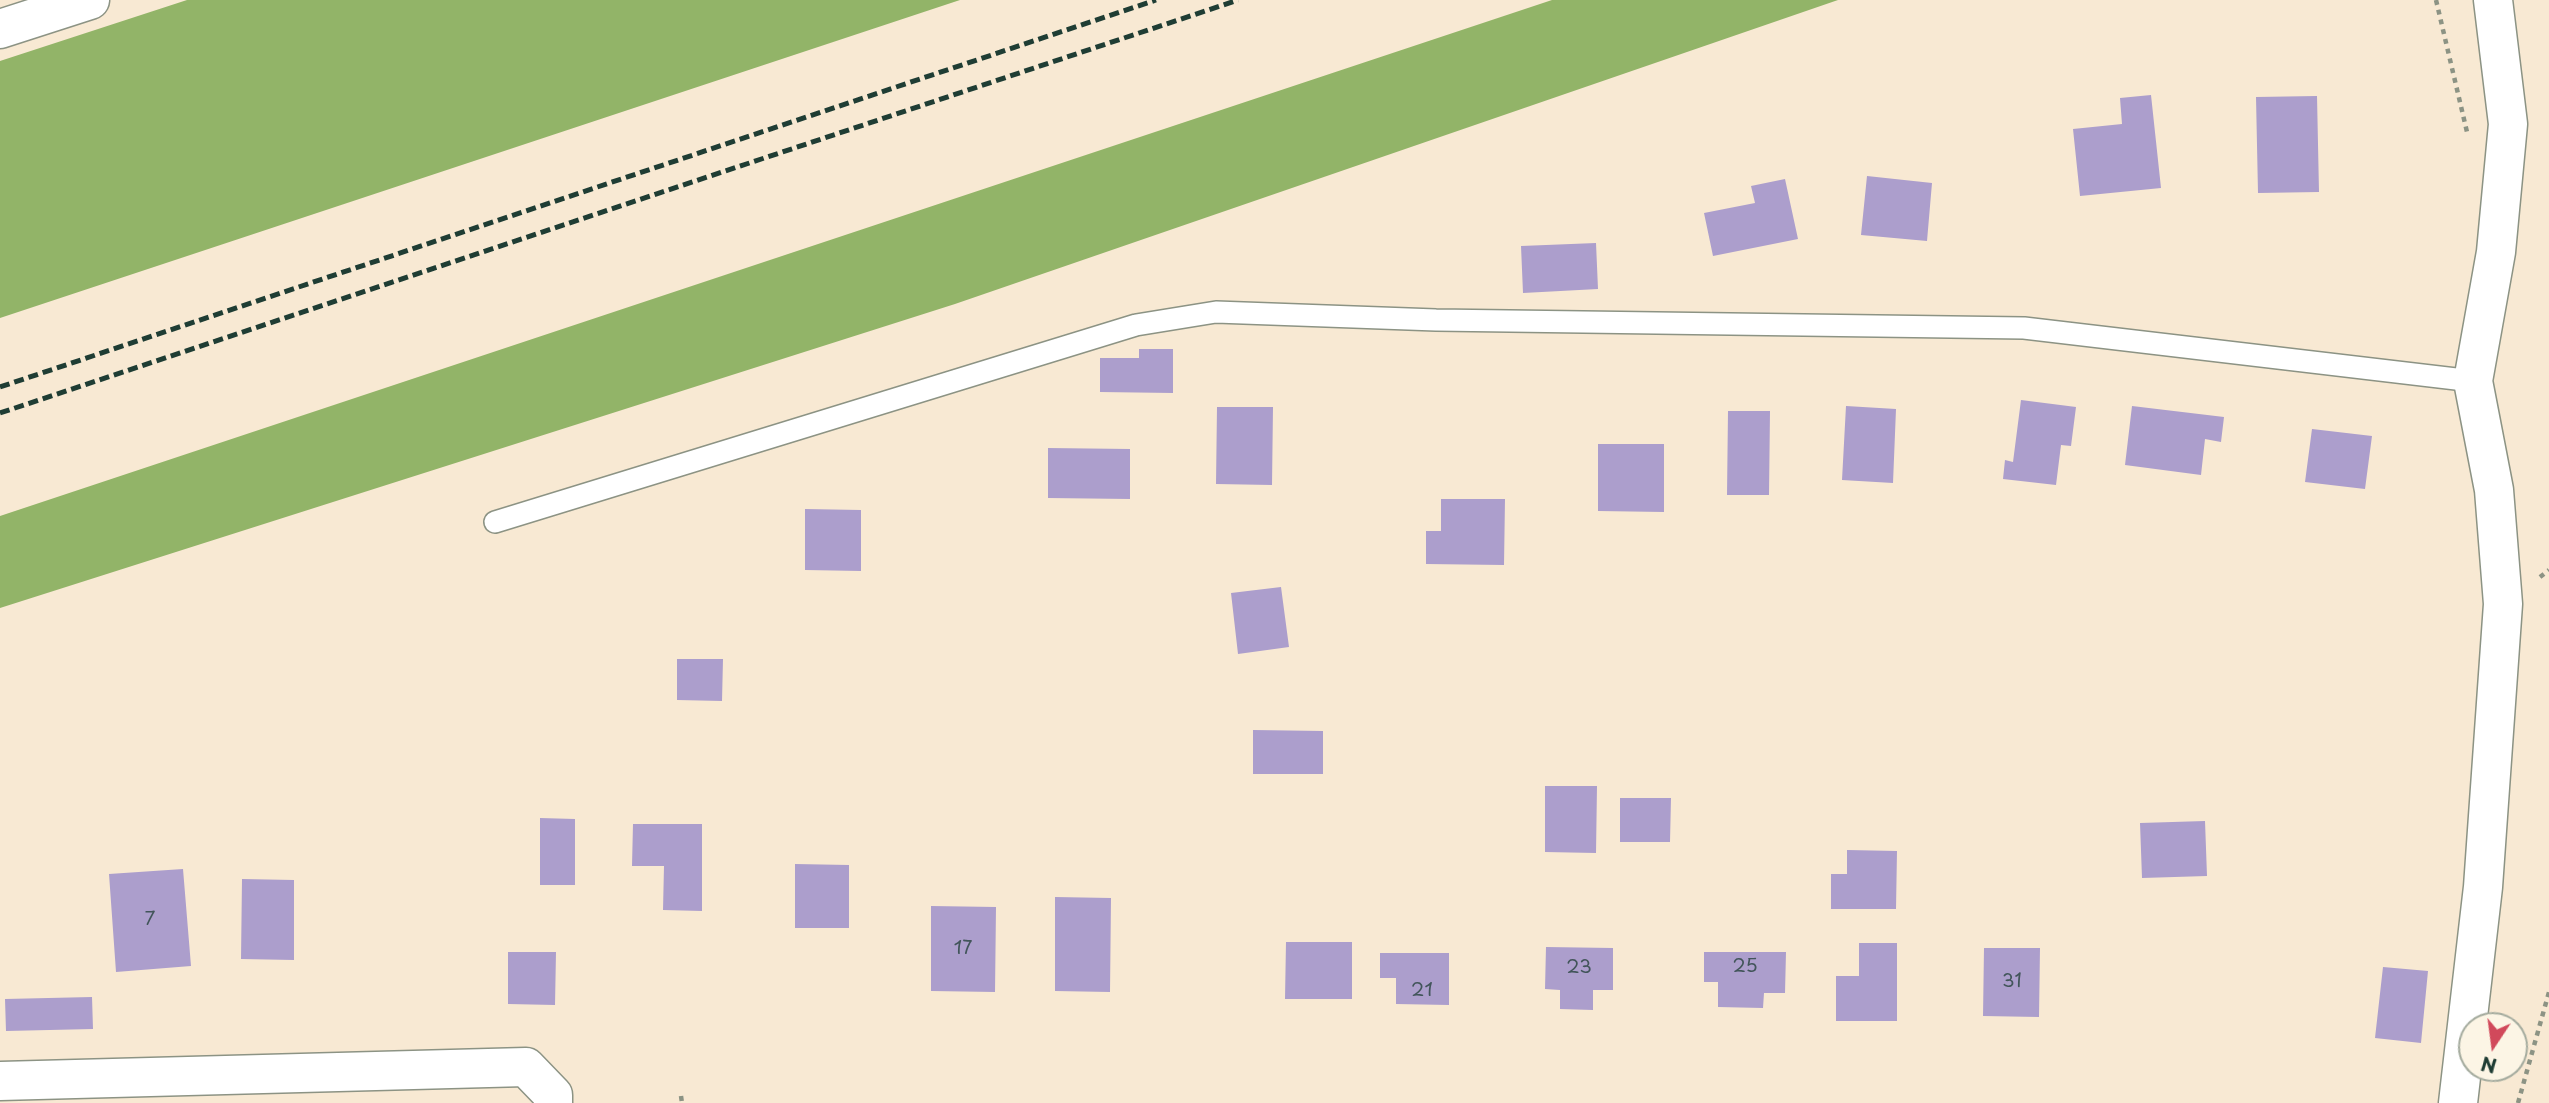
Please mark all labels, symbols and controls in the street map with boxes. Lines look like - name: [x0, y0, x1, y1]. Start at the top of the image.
- house number: 7: [145, 909, 155, 931]
- house number: 17: [954, 938, 972, 960]
- house number: 25: [1732, 956, 1758, 978]
- house number: 23: [1566, 957, 1592, 979]
- house number: 31: [2002, 971, 2022, 993]
- house number: 21: [1411, 980, 1433, 1002]
- north arrow: [2458, 1012, 2528, 1082]
- text: N: [2478, 1050, 2499, 1081]

